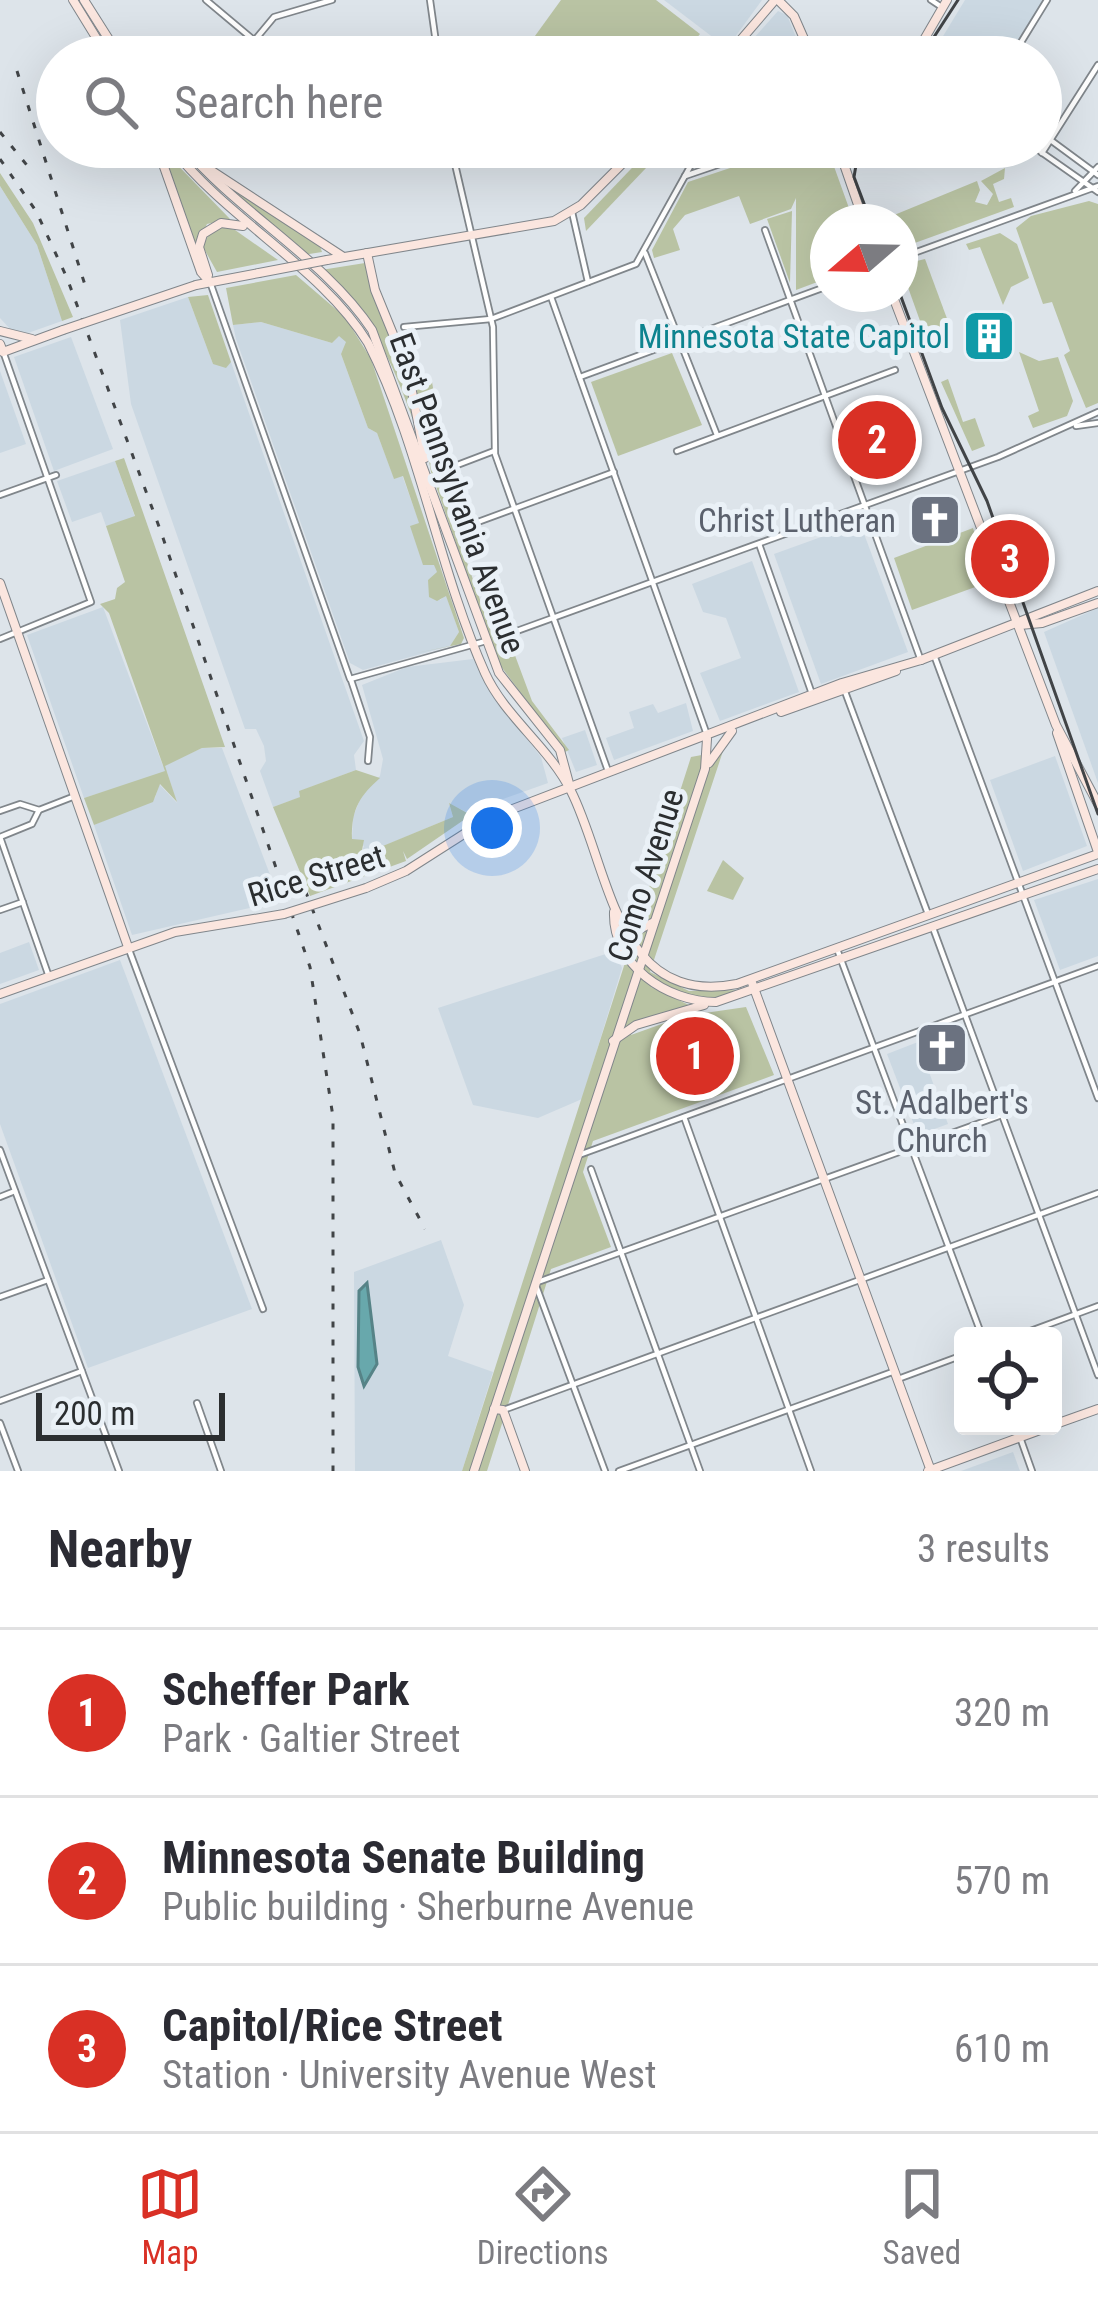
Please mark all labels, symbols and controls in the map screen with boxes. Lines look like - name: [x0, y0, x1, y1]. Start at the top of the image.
- search box: [36, 36, 1062, 168]
- icon: search: [78, 69, 144, 135]
- text: Search here: [174, 76, 383, 129]
- north arrow: [810, 204, 918, 312]
- building icon: Minnesota State Capitol: [961, 308, 1017, 364]
- place label: Minnesota State Capitol: [638, 317, 950, 356]
- street label: East Pennsylvania Avenue: [381, 328, 534, 659]
- pin: 2: [838, 395, 916, 485]
- church icon: Christ Lutheran: [907, 492, 963, 548]
- place label: Christ Lutheran: [698, 501, 896, 540]
- pin: 3: [971, 514, 1049, 604]
- street label: Como Avenue: [599, 784, 692, 966]
- your location: [462, 798, 522, 858]
- street label: Rice Street: [243, 836, 389, 915]
- pin: 1: [656, 1011, 734, 1101]
- church icon: St. Adalbert's Church: [914, 1020, 970, 1076]
- place label: St. Adalbert's Church: [855, 1083, 1029, 1160]
- map controls: [954, 1327, 1062, 1435]
- button: locate: [954, 1327, 1062, 1435]
- scale bar: [36, 1387, 225, 1440]
- text: 200 m: [54, 1394, 135, 1433]
- text: Nearby: [48, 1520, 192, 1579]
- text: 3 results: [917, 1526, 1050, 1572]
- text: Scheffer Park: [162, 1663, 409, 1716]
- text: 1: [77, 1690, 97, 1736]
- text: 320 m: [954, 1690, 1050, 1736]
- text: Park · Galtier Street: [162, 1716, 461, 1762]
- text: Minnesota Senate Building: [162, 1831, 645, 1884]
- text: 2: [77, 1858, 97, 1904]
- text: 570 m: [954, 1858, 1050, 1904]
- text: Public building · Sherburne Avenue: [162, 1884, 694, 1930]
- text: Capitol/Rice Street: [162, 1999, 503, 2052]
- text: 3: [77, 2026, 97, 2072]
- text: 610 m: [954, 2026, 1050, 2072]
- text: Station · University Avenue West: [162, 2052, 657, 2098]
- tab: Map: [137, 2161, 203, 2272]
- tab: Directions: [477, 2161, 609, 2272]
- tab: Saved: [883, 2161, 961, 2272]

